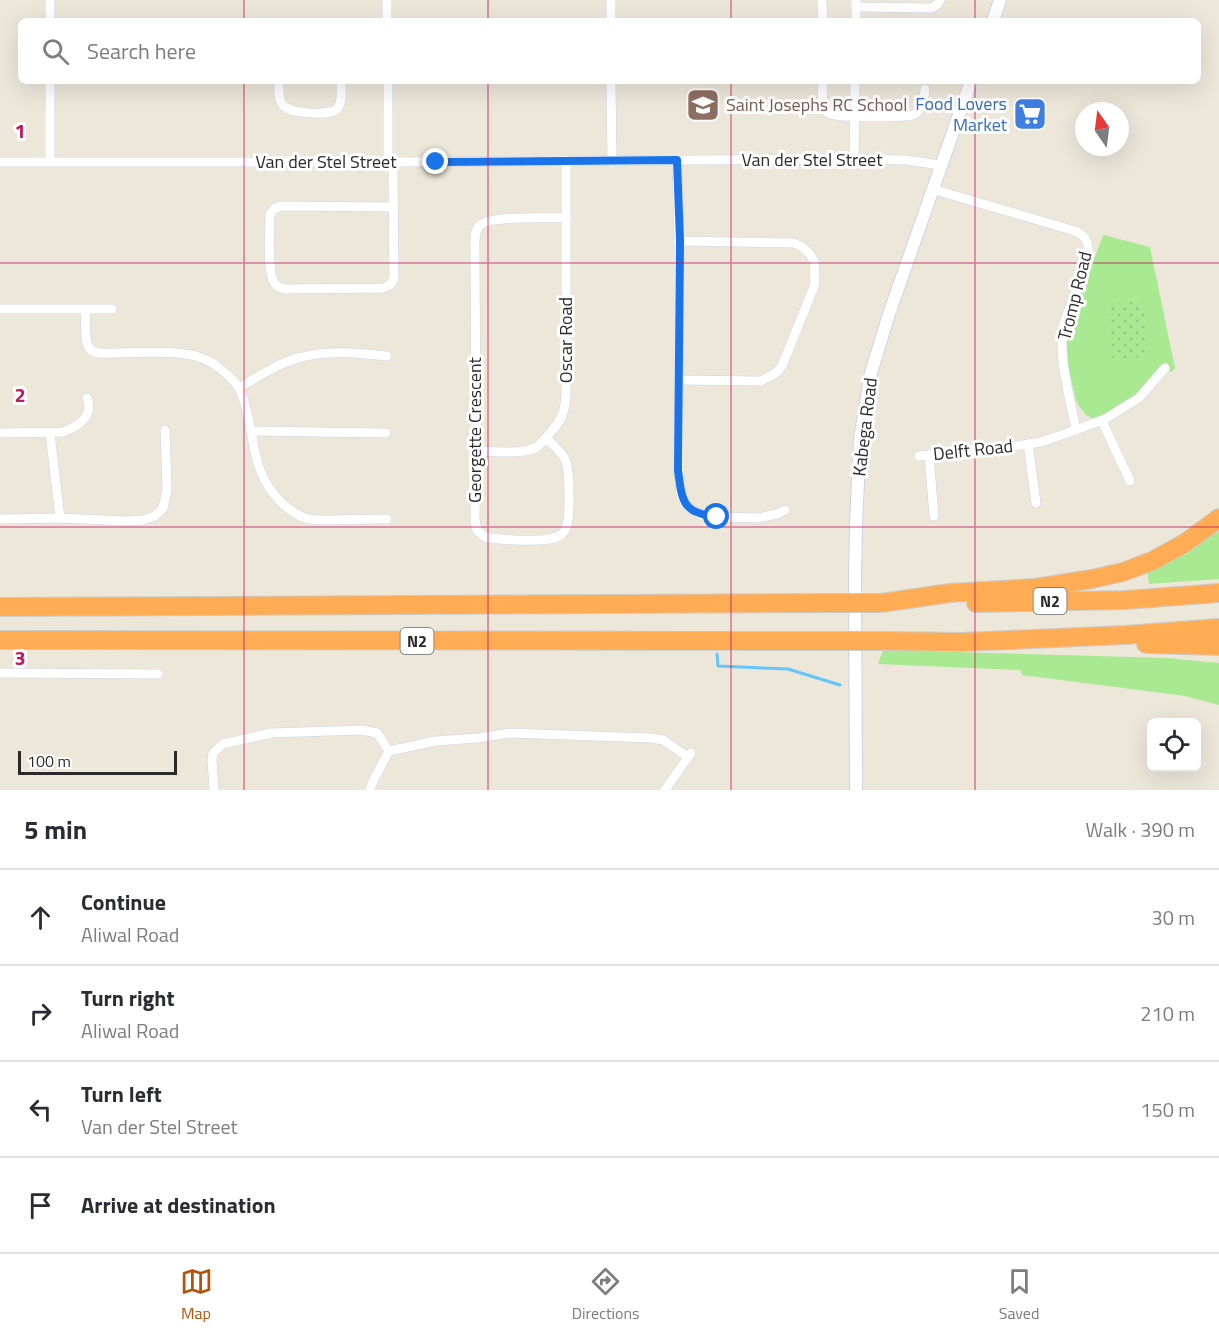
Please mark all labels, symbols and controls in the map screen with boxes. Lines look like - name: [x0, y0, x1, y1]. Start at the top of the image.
- search box: [18, 18, 1201, 84]
- text: Search here: [87, 34, 196, 68]
- icon: search: [39, 35, 72, 68]
- school or university icon: Saint Josephs RC School: [685, 87, 721, 123]
- place label: Food Lovers Market: [915, 90, 1008, 138]
- place label: Saint Josephs RC School: [726, 91, 907, 118]
- supermarket icon: Food Lovers Market: [1012, 96, 1048, 132]
- north arrow: [1075, 102, 1129, 156]
- text: 1: [14, 115, 26, 146]
- street label: Van der Stel Street: [742, 146, 883, 173]
- street label: Van der Stel Street: [256, 148, 397, 175]
- route end: [422, 148, 448, 174]
- street label: Tromp Road: [1050, 248, 1099, 343]
- street label: Oscar Road: [552, 297, 579, 383]
- street label: Georgette Crescent: [461, 356, 488, 503]
- street label: Kabega Road: [845, 376, 884, 478]
- text: 2: [14, 379, 26, 410]
- street label: Delft Road: [932, 432, 1014, 467]
- route start: [703, 503, 729, 529]
- road number: N2: [1034, 588, 1066, 614]
- road number: N2: [400, 628, 434, 654]
- text: 3: [14, 642, 26, 673]
- map controls: [1147, 718, 1201, 772]
- button: locate: [1147, 718, 1201, 772]
- scale bar: [18, 748, 177, 776]
- text: 100 m: [27, 749, 71, 773]
- text: 5 min: [24, 810, 87, 849]
- text: Walk · 390 m: [1086, 814, 1195, 845]
- text: Continue: [81, 885, 166, 919]
- icon: ahead: [24, 901, 57, 934]
- text: 30 m: [1151, 902, 1195, 933]
- text: Aliwal Road: [81, 919, 179, 950]
- text: Turn right: [81, 981, 175, 1015]
- icon: right: [24, 997, 57, 1030]
- text: 210 m: [1140, 998, 1195, 1029]
- text: Aliwal Road: [81, 1015, 179, 1046]
- text: Turn left: [81, 1077, 162, 1111]
- icon: left: [24, 1093, 57, 1126]
- text: 150 m: [1140, 1094, 1195, 1125]
- text: Van der Stel Street: [81, 1111, 238, 1142]
- text: Arrive at destination: [81, 1188, 276, 1222]
- icon: arrive: [24, 1189, 57, 1222]
- tab: Map: [180, 1265, 213, 1325]
- tab: Directions: [572, 1265, 640, 1325]
- tab: Saved: [999, 1265, 1039, 1325]

